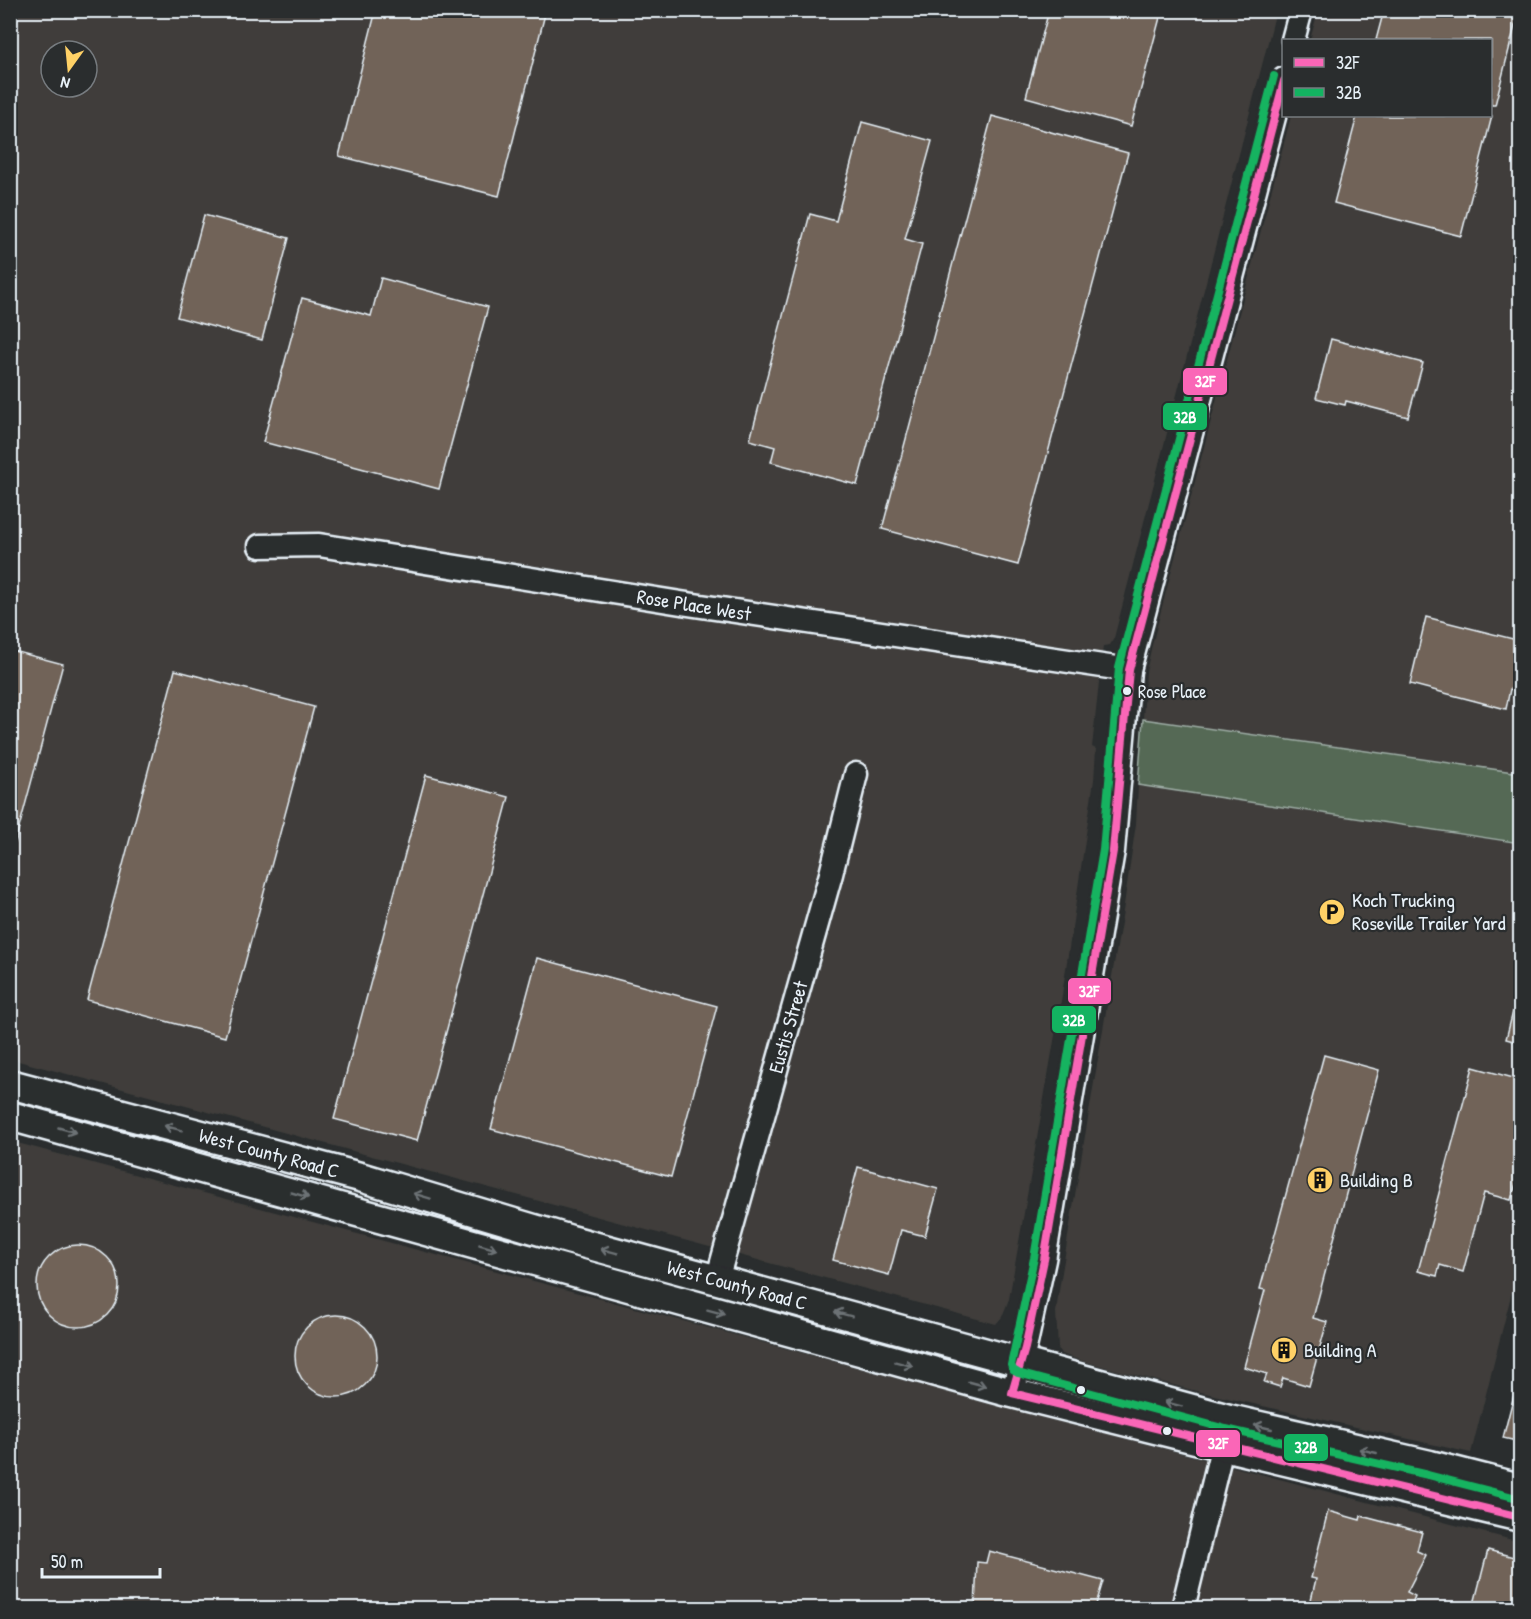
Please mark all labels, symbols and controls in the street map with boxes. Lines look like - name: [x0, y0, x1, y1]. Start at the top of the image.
- north arrow: [39, 39, 99, 99]
- legend: [1282, 39, 1492, 117]
- text: 32F: [1336, 50, 1360, 75]
- text: N: [58, 72, 72, 95]
- text: 32B: [1336, 80, 1362, 105]
- line badge: 32F: [1182, 367, 1228, 396]
- text: 32F: [1195, 370, 1216, 392]
- line badge: 32B: [1162, 402, 1208, 431]
- text: 32B: [1174, 406, 1196, 428]
- street label: Rose Place West: [635, 582, 754, 627]
- place label: Rose Place: [1138, 679, 1206, 704]
- marker: Rose Place: [1121, 685, 1133, 697]
- place label: Koch Trucking Roseville Trailer Yard: [1352, 886, 1506, 936]
- parking icon: Koch Trucking Roseville Trailer Yard: [1317, 897, 1347, 927]
- street label: Eustis Street: [761, 977, 814, 1076]
- line badge: 32F: [1067, 977, 1112, 1005]
- text: 32F: [1079, 980, 1100, 1002]
- line badge: 32B: [1051, 1005, 1097, 1034]
- text: 32B: [1063, 1009, 1085, 1031]
- one-way arrow: [164, 1121, 183, 1133]
- street label: West County Road C: [196, 1121, 342, 1184]
- one-way arrow: [57, 1125, 76, 1137]
- building icon: Building B: [1305, 1165, 1335, 1195]
- place label: Building B: [1340, 1166, 1413, 1193]
- one-way arrow: [290, 1190, 309, 1201]
- one-way arrow: [413, 1190, 432, 1201]
- one-way arrow: [478, 1242, 497, 1254]
- one-way arrow: [600, 1245, 619, 1256]
- street label: West County Road C: [664, 1253, 810, 1316]
- one-way arrow: [706, 1307, 725, 1319]
- one-way arrow: [834, 1308, 853, 1320]
- building icon: Building A: [1269, 1335, 1299, 1365]
- place label: Building A: [1304, 1336, 1377, 1363]
- one-way arrow: [894, 1359, 913, 1370]
- one-way arrow: [967, 1378, 986, 1390]
- unlabelled marker: [1075, 1384, 1087, 1396]
- one-way arrow: [1164, 1397, 1183, 1409]
- one-way arrow: [1254, 1420, 1273, 1432]
- unlabelled marker: [1161, 1425, 1173, 1437]
- line badge: 32F: [1195, 1429, 1241, 1458]
- text: 32F: [1208, 1432, 1229, 1454]
- line badge: 32B: [1283, 1433, 1329, 1462]
- text: 32B: [1295, 1436, 1317, 1458]
- one-way arrow: [1359, 1444, 1378, 1456]
- scale bar: [42, 1541, 160, 1579]
- text: 50 m: [51, 1549, 83, 1574]

